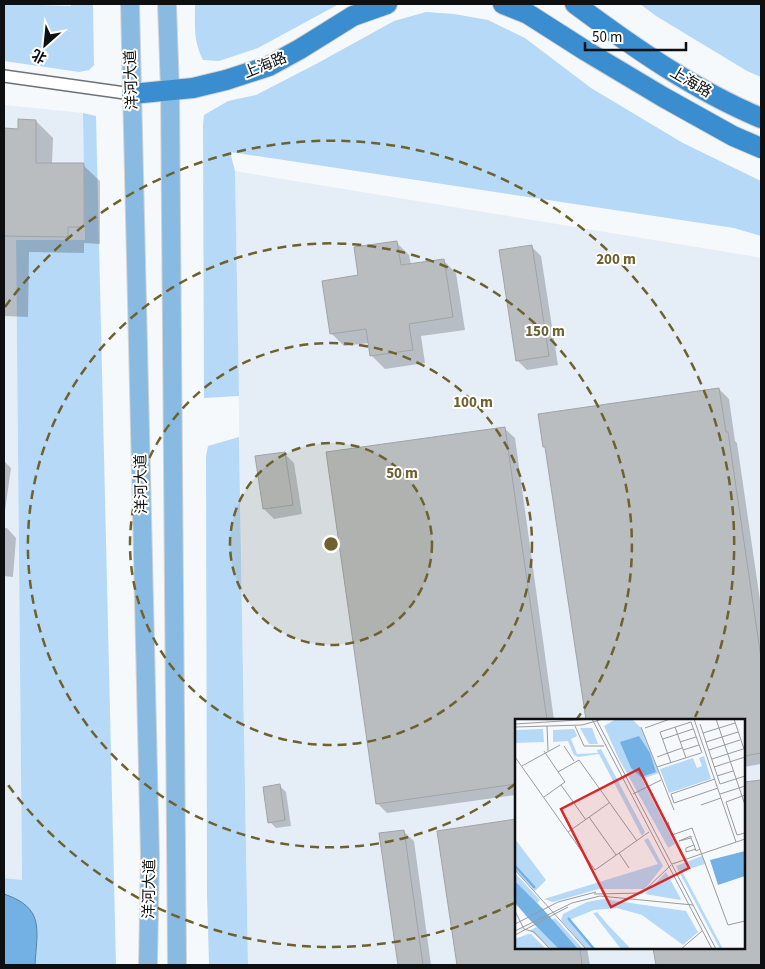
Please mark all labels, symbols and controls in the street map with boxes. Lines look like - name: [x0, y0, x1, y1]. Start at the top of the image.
- north arrow: [20, 20, 70, 70]
- scale bar: [585, 20, 686, 52]
- text: 50 m: [592, 27, 622, 48]
- text: 北: [29, 44, 50, 68]
- street label: 上海路: [240, 47, 290, 84]
- street label: 洋河大道: [120, 50, 143, 110]
- street label: 上海路: [666, 62, 715, 103]
- text: 200 m: [596, 249, 636, 270]
- text: 150 m: [525, 321, 565, 342]
- text: 100 m: [453, 392, 493, 413]
- street label: 洋河大道: [130, 454, 153, 514]
- text: 50 m: [386, 463, 418, 484]
- centre of rings: [322, 535, 340, 553]
- inset map: [515, 719, 745, 949]
- street label: 洋河大道: [138, 859, 161, 919]

